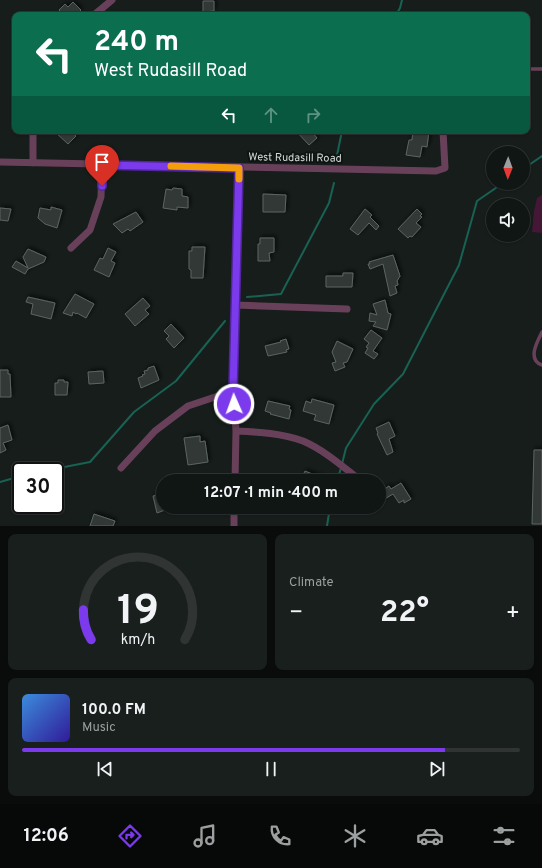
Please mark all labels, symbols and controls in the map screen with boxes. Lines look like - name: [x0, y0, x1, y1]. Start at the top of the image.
- text: 240 m: [94, 25, 179, 61]
- icon: left: [28, 28, 80, 80]
- text: West Rudasill Road: [94, 60, 247, 83]
- icon: left: [218, 104, 240, 126]
- icon: ahead: [260, 104, 282, 126]
- icon: right: [302, 104, 324, 126]
- pin: [85, 145, 119, 186]
- north arrow: [486, 146, 530, 190]
- map controls: [486, 146, 530, 242]
- street label: West Rudasill Road: [248, 150, 342, 166]
- icon: arrive: [91, 151, 113, 173]
- button: sound: [486, 198, 530, 242]
- position arrow: [213, 383, 255, 425]
- speed limit sign: 30: [12, 462, 64, 514]
- text: 12:07 · 1 min · 400 m: [204, 484, 338, 503]
- text: Climate: [289, 575, 334, 591]
- text: 19: [116, 586, 159, 639]
- text: 22°: [380, 595, 429, 632]
- text: −: [289, 600, 303, 627]
- text: +: [506, 600, 520, 627]
- text: km/h: [120, 631, 155, 649]
- text: 100.0 FM: [82, 701, 146, 720]
- text: Music: [82, 720, 116, 736]
- icon: previous: [94, 758, 116, 780]
- icon: pause: [260, 758, 282, 780]
- icon: next: [426, 758, 448, 780]
- icon: directions: [116, 822, 144, 850]
- icon: music: [191, 822, 219, 850]
- icon: phone: [266, 822, 294, 850]
- icon: climate: [341, 822, 369, 850]
- icon: car: [416, 822, 444, 850]
- icon: filters: [490, 822, 518, 850]
- text: 12:06: [23, 825, 69, 848]

